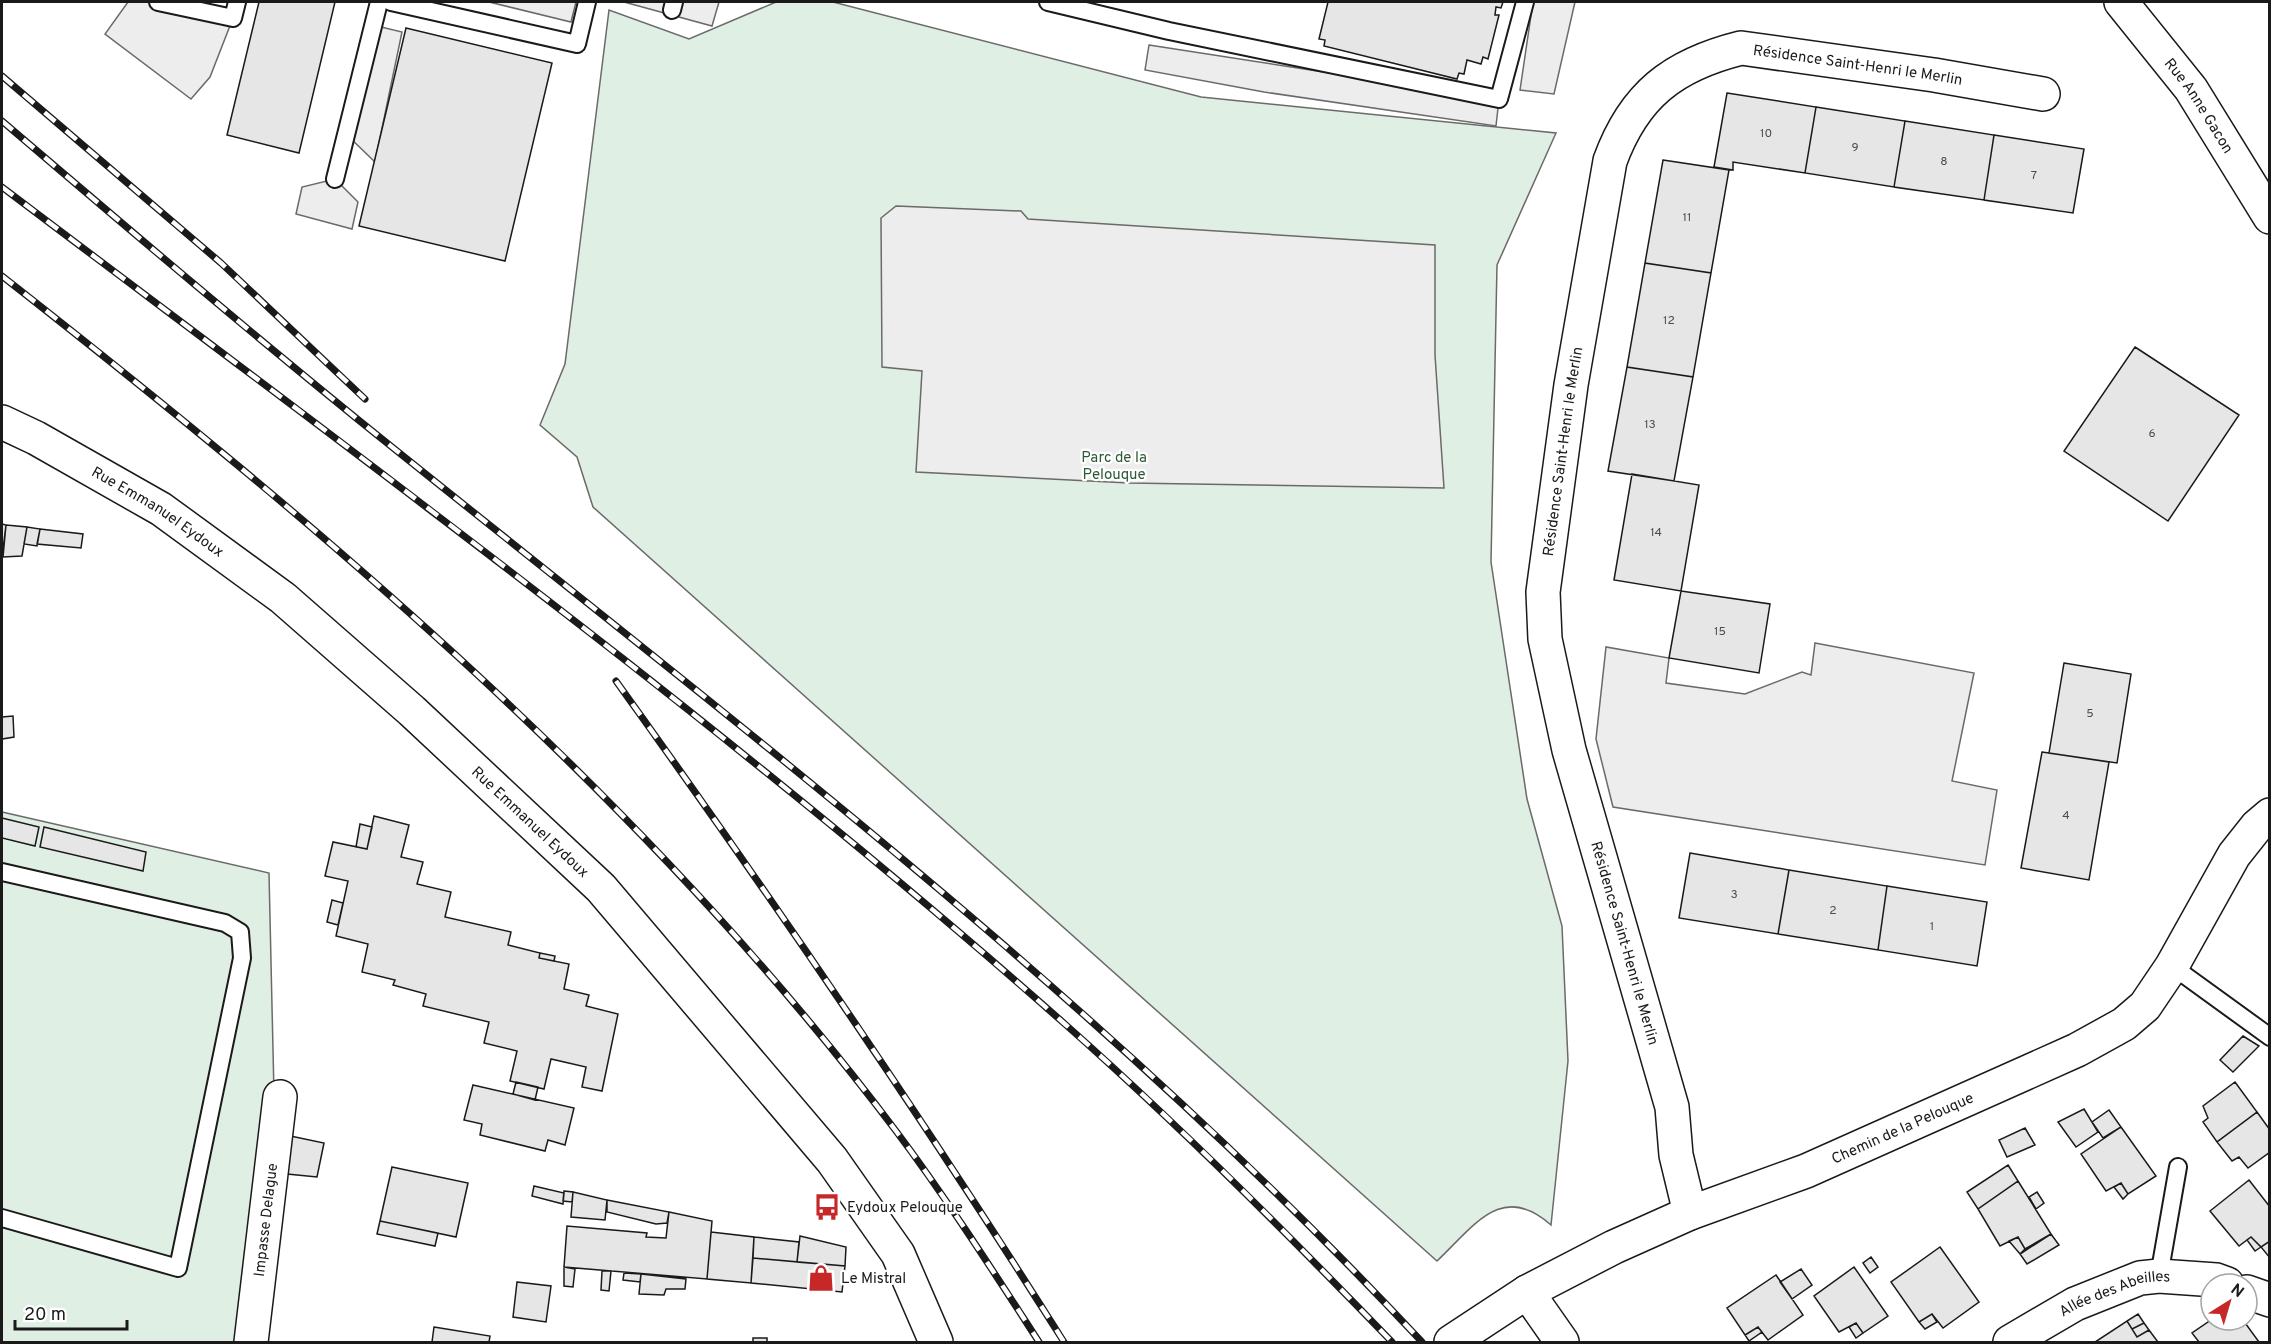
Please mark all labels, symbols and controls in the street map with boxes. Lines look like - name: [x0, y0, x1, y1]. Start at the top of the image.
- street label: Résidence Saint-Henri le Merlin: [1752, 42, 1964, 91]
- street label: Rue Anne Gacon: [2159, 55, 2237, 158]
- house number: 10: [1760, 126, 1772, 142]
- house number: 9: [1851, 140, 1859, 156]
- house number: 8: [1940, 154, 1948, 170]
- house number: 7: [2031, 168, 2037, 184]
- house number: 11: [1683, 210, 1691, 226]
- house number: 12: [1663, 313, 1675, 329]
- street label: Résidence Saint-Henri le Merlin: [1540, 345, 1588, 557]
- house number: 13: [1644, 417, 1656, 433]
- house number: 6: [2148, 426, 2156, 442]
- park label: Parc de la Pelouque: [1081, 449, 1147, 485]
- street label: Rue Emmanuel Eydoux: [87, 463, 227, 563]
- house number: 14: [1650, 525, 1662, 541]
- house number: 15: [1714, 624, 1726, 640]
- house number: 5: [2086, 706, 2094, 722]
- street label: Rue Emmanuel Eydoux: [467, 763, 592, 883]
- house number: 4: [2062, 808, 2070, 824]
- street label: Résidence Saint-Henri le Merlin: [1585, 839, 1662, 1047]
- house number: 3: [1730, 887, 1738, 903]
- house number: 2: [1829, 903, 1837, 919]
- house number: 1: [1930, 919, 1934, 935]
- street label: Chemin de la Pelouque: [1829, 1089, 1977, 1169]
- street label: Impasse Delague: [251, 1162, 283, 1278]
- bus stop icon: Eydoux Pelouque: [812, 1192, 842, 1222]
- place label: Eydoux Pelouque: [847, 1199, 963, 1218]
- shop icon: Le Mistral: [806, 1263, 836, 1293]
- street label: Allée des Abeilles: [2056, 1268, 2171, 1322]
- place label: Le Mistral: [841, 1270, 906, 1289]
- north arrow: [2199, 1272, 2259, 1332]
- text: N: [2226, 1280, 2247, 1303]
- scale bar: [15, 1293, 128, 1331]
- text: 20 m: [24, 1304, 66, 1327]

